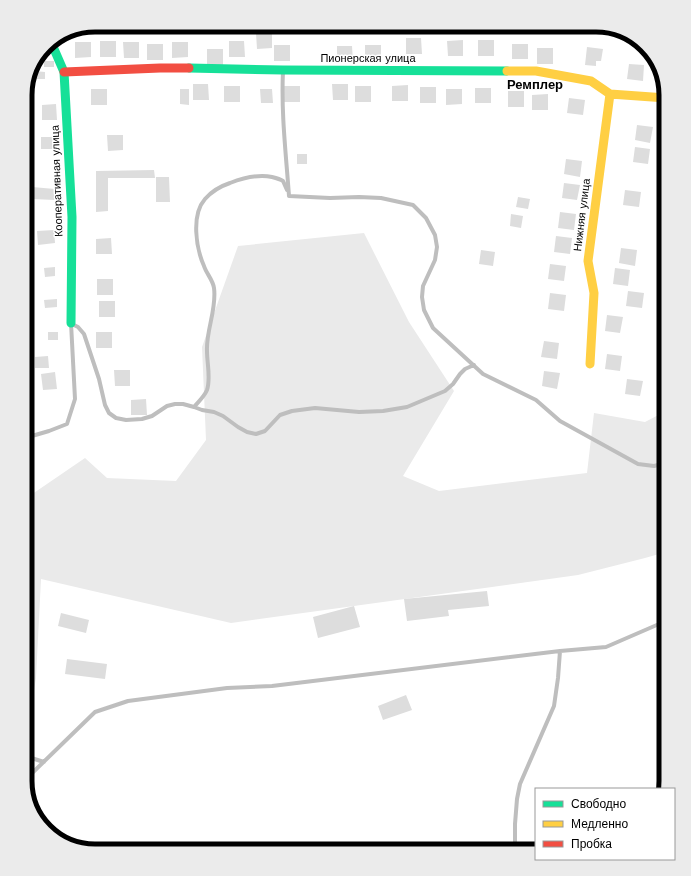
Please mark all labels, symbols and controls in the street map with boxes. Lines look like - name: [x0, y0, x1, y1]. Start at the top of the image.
- street label: Пионерская улица: [320, 52, 416, 65]
- district label: Ремплер: [507, 77, 563, 92]
- street label: Кооперативная улица: [49, 124, 65, 237]
- street label: Нижняя улица: [571, 177, 593, 252]
- legend: [535, 788, 675, 860]
- text: Свободно: [571, 797, 626, 811]
- text: Медленно: [571, 817, 628, 831]
- text: Пробка: [571, 837, 612, 851]

